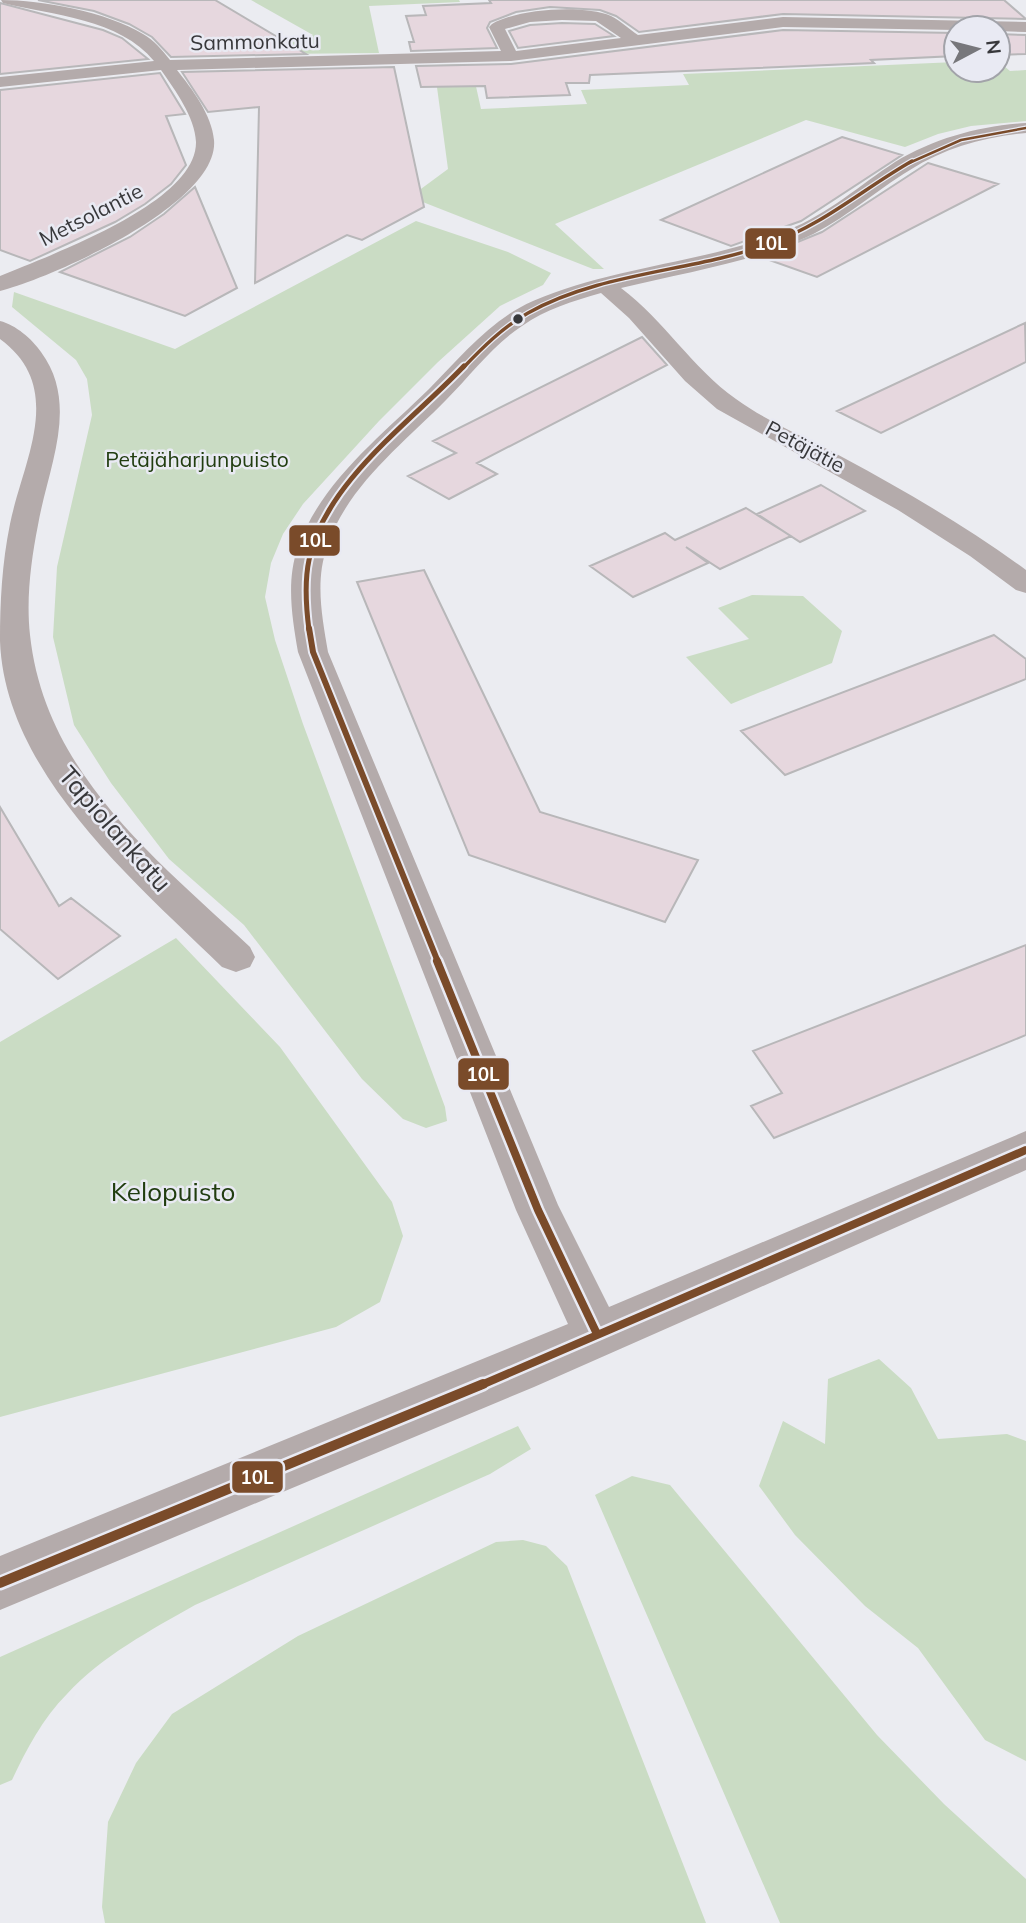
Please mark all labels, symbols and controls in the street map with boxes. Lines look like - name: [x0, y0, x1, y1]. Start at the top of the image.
- north arrow: [942, 14, 1012, 84]
- street label: Sammonkatu: [190, 27, 320, 55]
- text: N: [981, 38, 1007, 56]
- street label: Metsolantie: [34, 177, 147, 251]
- line badge: 10L: [744, 227, 797, 260]
- text: 10L: [754, 231, 788, 255]
- unlabelled marker: [511, 312, 525, 326]
- street label: Petäjätie: [761, 414, 850, 478]
- park label: Petäjäharjunpuisto: [105, 446, 289, 472]
- line badge: 10L: [288, 524, 341, 557]
- text: 10L: [298, 528, 332, 552]
- street label: Tapiolankatu: [52, 759, 179, 898]
- line badge: 10L: [457, 1057, 510, 1091]
- text: 10L: [466, 1062, 500, 1086]
- park label: Kelopuisto: [111, 1175, 235, 1208]
- line badge: 10L: [231, 1460, 284, 1494]
- text: 10L: [240, 1465, 274, 1489]

